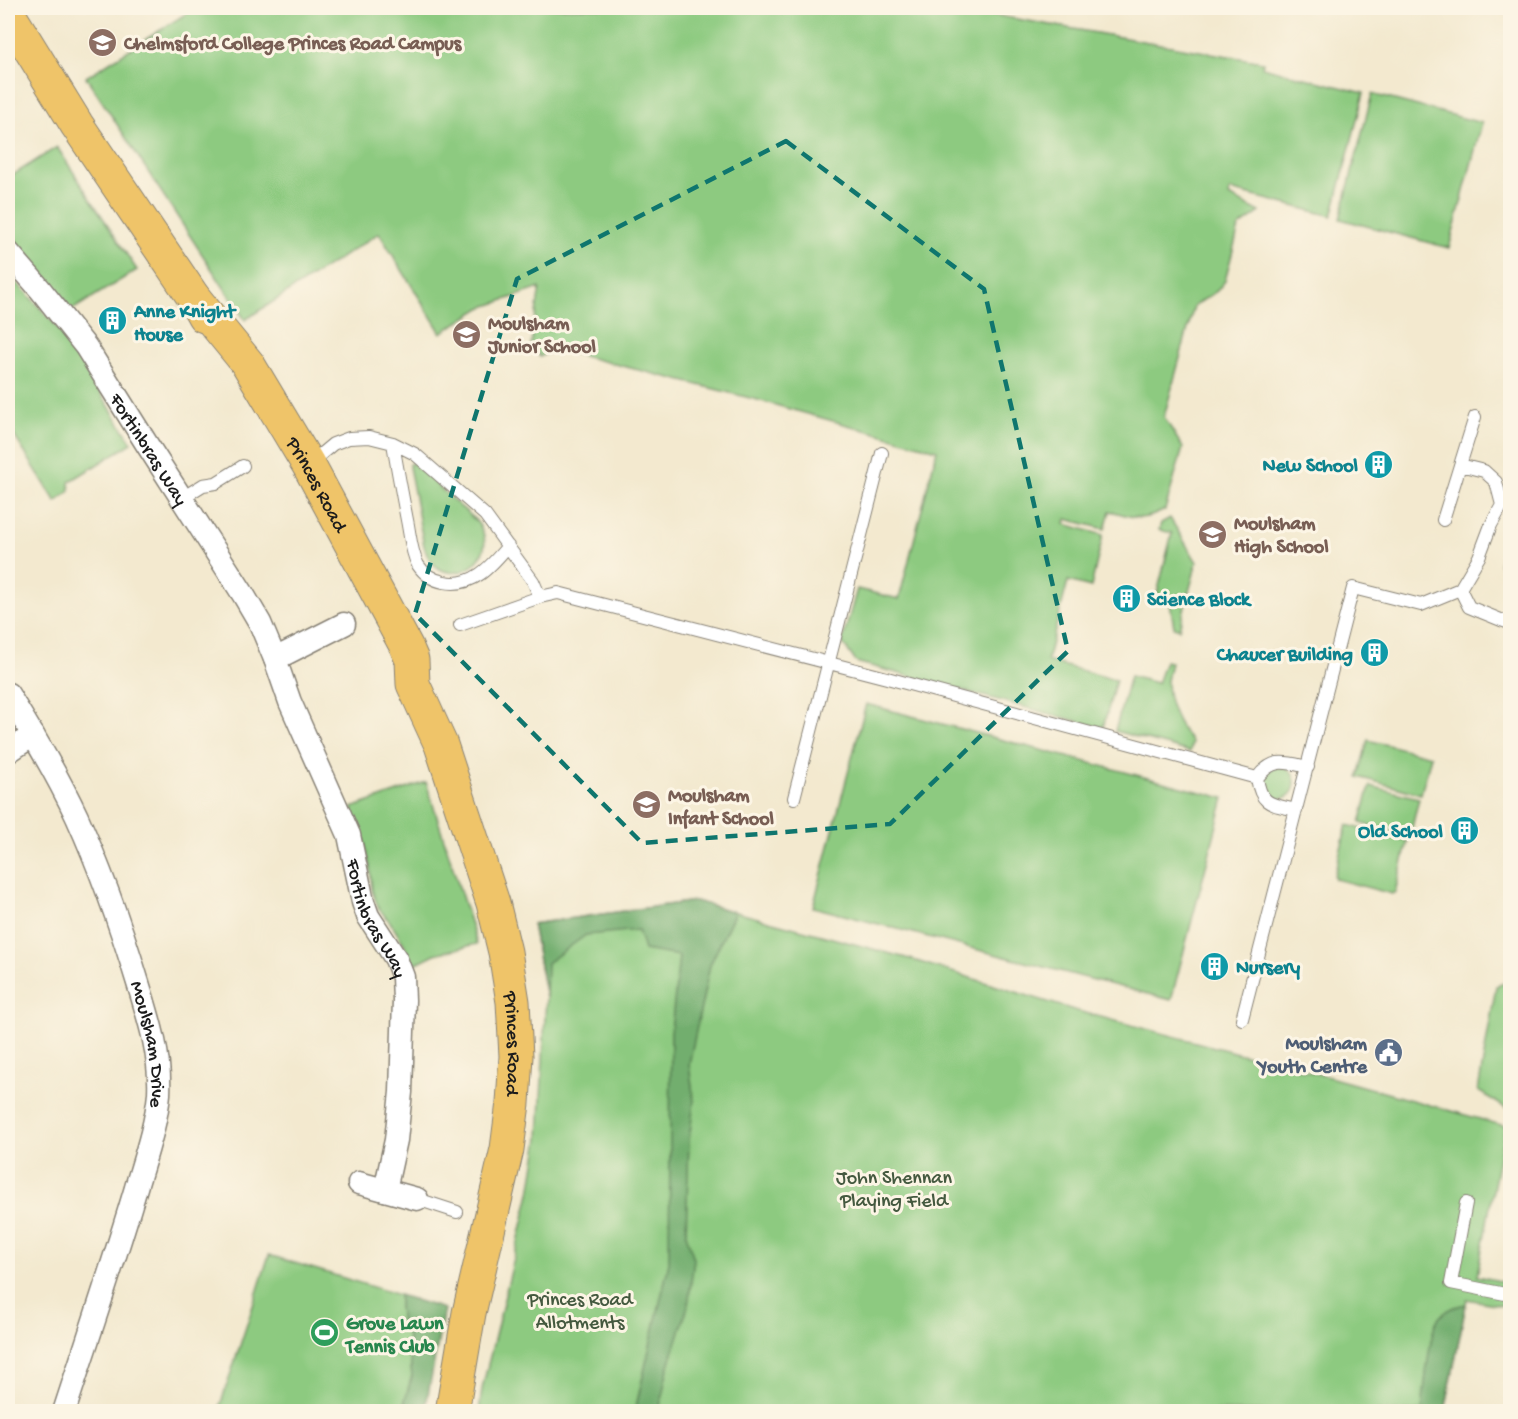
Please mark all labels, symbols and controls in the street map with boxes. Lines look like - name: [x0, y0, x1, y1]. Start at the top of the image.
- school or university icon: Chelmsford College Princes Road Campus: [87, 26, 119, 58]
- place label: Chelmsford College Princes Road Campus: [123, 34, 463, 57]
- place label: Anne Knight House: [133, 302, 237, 348]
- building icon: Anne Knight House: [97, 305, 129, 337]
- place label: Moulsham Junior School: [487, 314, 597, 360]
- school or university icon: Moulsham Junior School: [451, 318, 483, 350]
- street label: Fortinbras Way: [102, 389, 191, 511]
- street label: Princes Road: [279, 433, 351, 539]
- building icon: New School: [1363, 448, 1395, 480]
- place label: New School: [1262, 456, 1359, 479]
- place label: Moulsham High School: [1234, 514, 1329, 560]
- school or university icon: Moulsham High School: [1197, 518, 1229, 550]
- building icon: Science Block: [1110, 582, 1142, 614]
- place label: Science Block: [1147, 590, 1252, 613]
- building icon: Chaucer Building: [1358, 637, 1390, 669]
- place label: Chaucer Building: [1216, 645, 1353, 668]
- place label: Moulsham Infant School: [668, 786, 775, 832]
- school or university icon: Moulsham Infant School: [631, 789, 663, 821]
- building icon: Old School: [1448, 814, 1480, 846]
- place label: Old School: [1358, 822, 1444, 845]
- street label: Fortinbras Way: [339, 856, 410, 982]
- building icon: Nursery: [1199, 950, 1231, 982]
- place label: Nursery: [1236, 958, 1300, 981]
- street label: Moulsham Drive: [123, 979, 167, 1110]
- street label: Princes Road: [496, 989, 524, 1099]
- place label: Moulsham Youth Centre: [1256, 1034, 1368, 1080]
- public building icon: Moulsham Youth Centre: [1372, 1037, 1404, 1069]
- park label: John Shennan Playing Field: [836, 1168, 952, 1214]
- park label: Princes Road Allotments: [527, 1290, 635, 1336]
- place label: Grove Lawn Tennis Club: [344, 1314, 444, 1360]
- sports icon: Grove Lawn Tennis Club: [309, 1317, 341, 1349]

